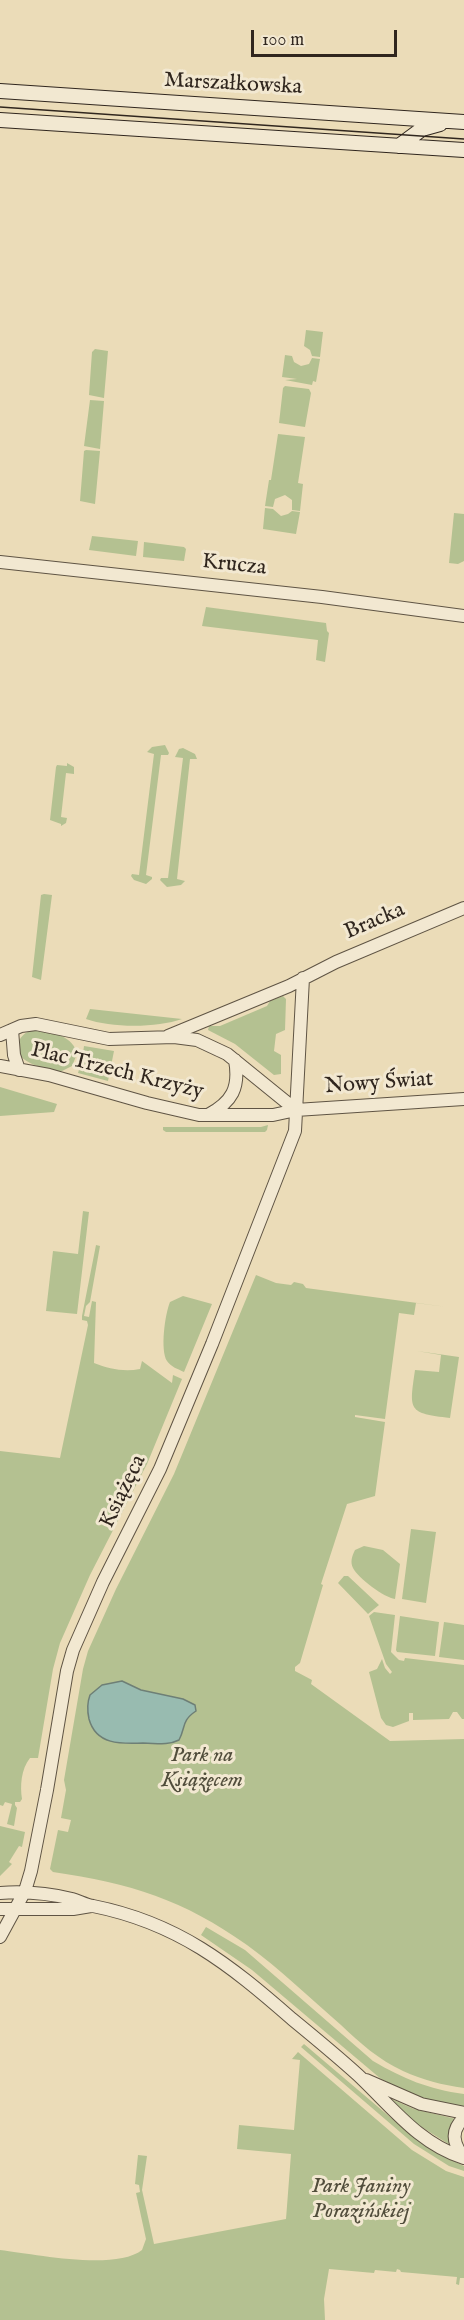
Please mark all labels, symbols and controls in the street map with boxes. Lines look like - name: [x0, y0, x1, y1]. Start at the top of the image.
- scale bar: [254, 18, 400, 56]
- text: 100 m: [262, 29, 304, 52]
- street label: Marszałkowska: [163, 68, 303, 102]
- street label: Krucza: [201, 549, 267, 583]
- street label: Bracka: [341, 898, 409, 946]
- street label: Plac Trzech Krzyży: [28, 1038, 206, 1106]
- street label: Nowy Świat: [324, 1067, 434, 1101]
- street label: Książęca: [95, 1451, 153, 1533]
- park label: Park na Książęcem: [161, 1743, 243, 1795]
- park label: Park Janiny Porazińskiej: [311, 2174, 411, 2226]

